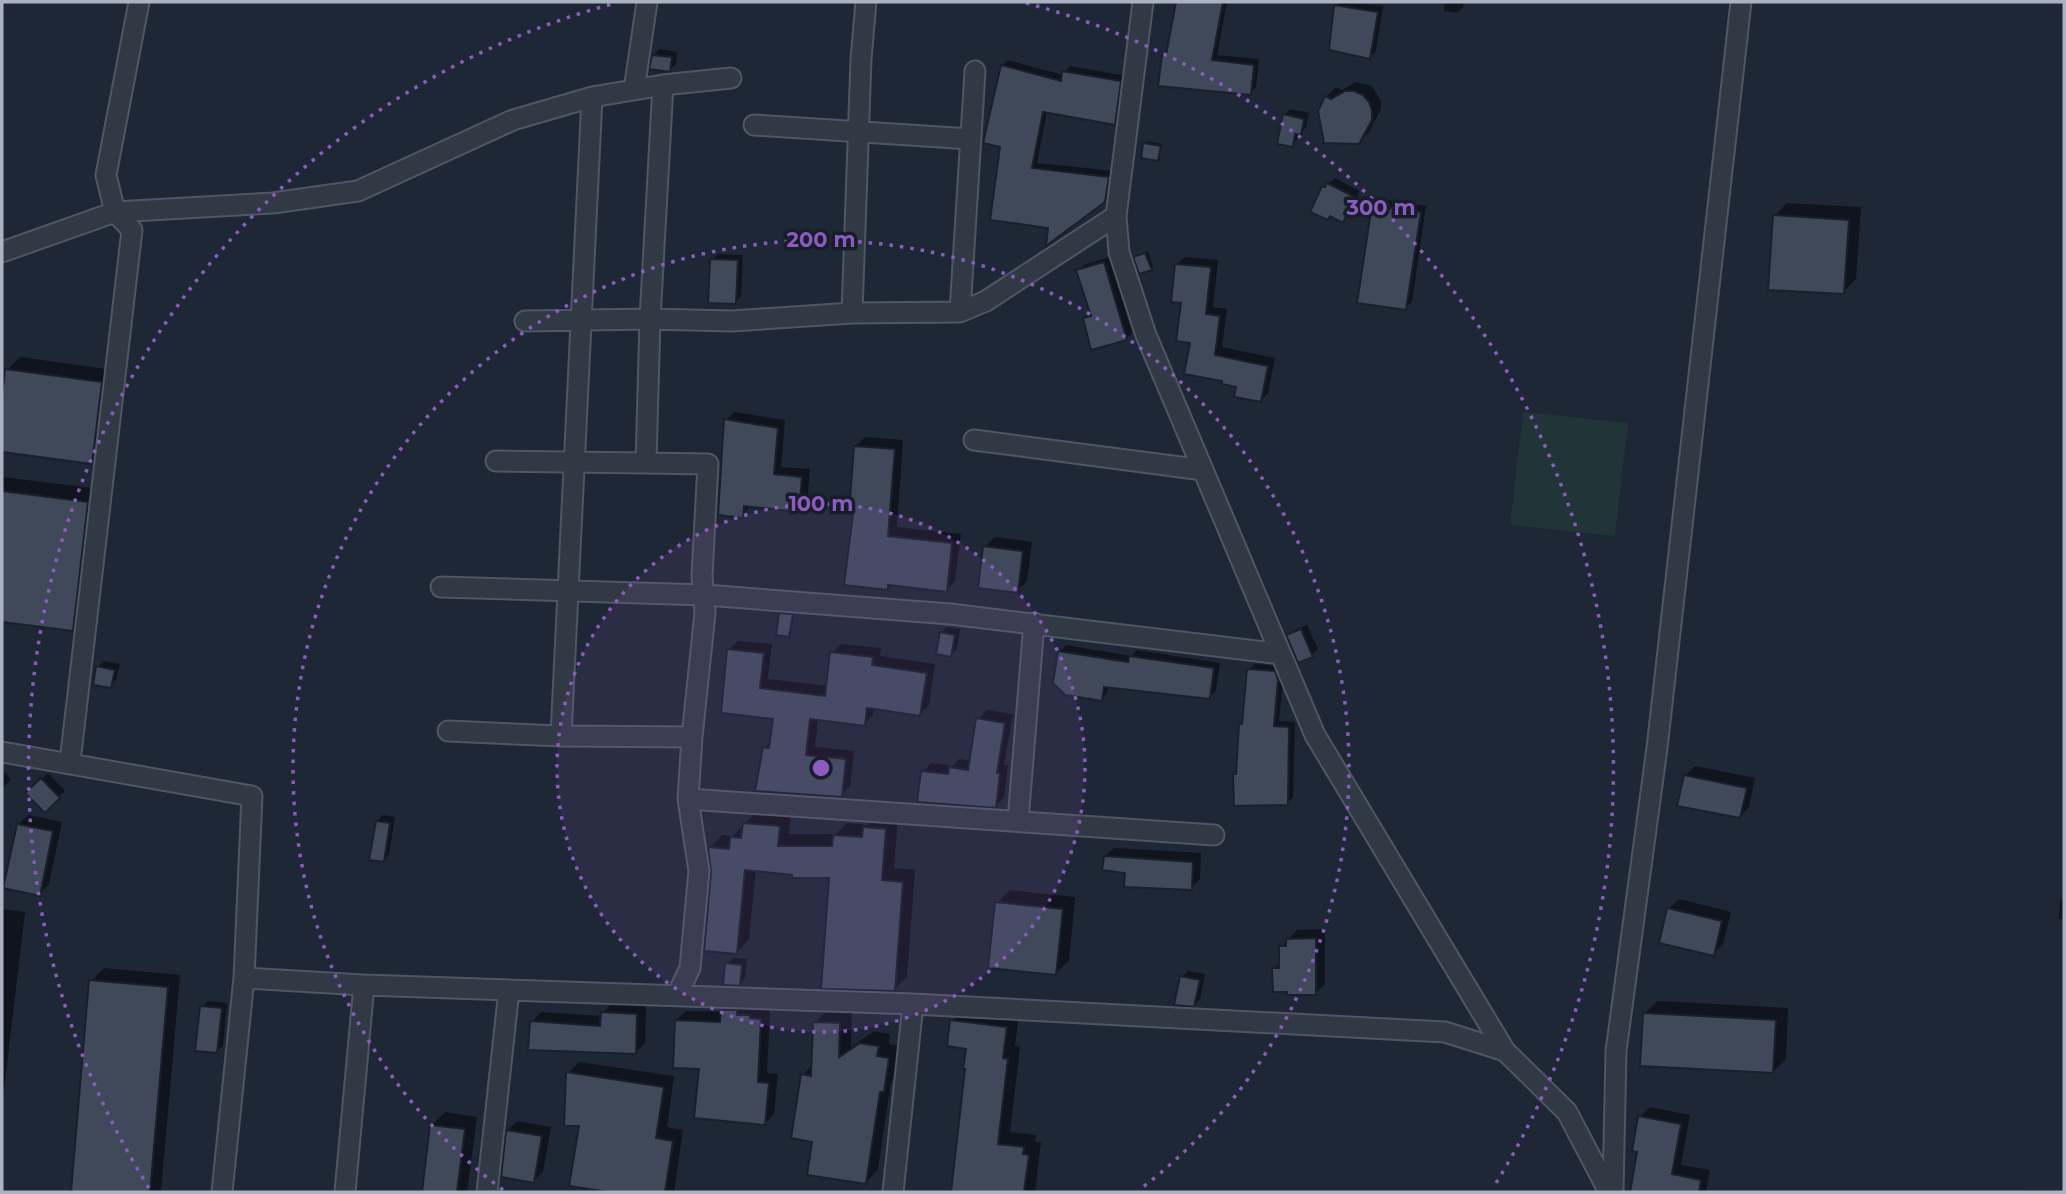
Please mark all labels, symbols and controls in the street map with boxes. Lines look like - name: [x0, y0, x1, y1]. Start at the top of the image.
- text: 300 m: [1346, 195, 1415, 220]
- text: 200 m: [787, 227, 855, 252]
- text: 100 m: [789, 491, 853, 516]
- centre of rings: [809, 756, 833, 780]

